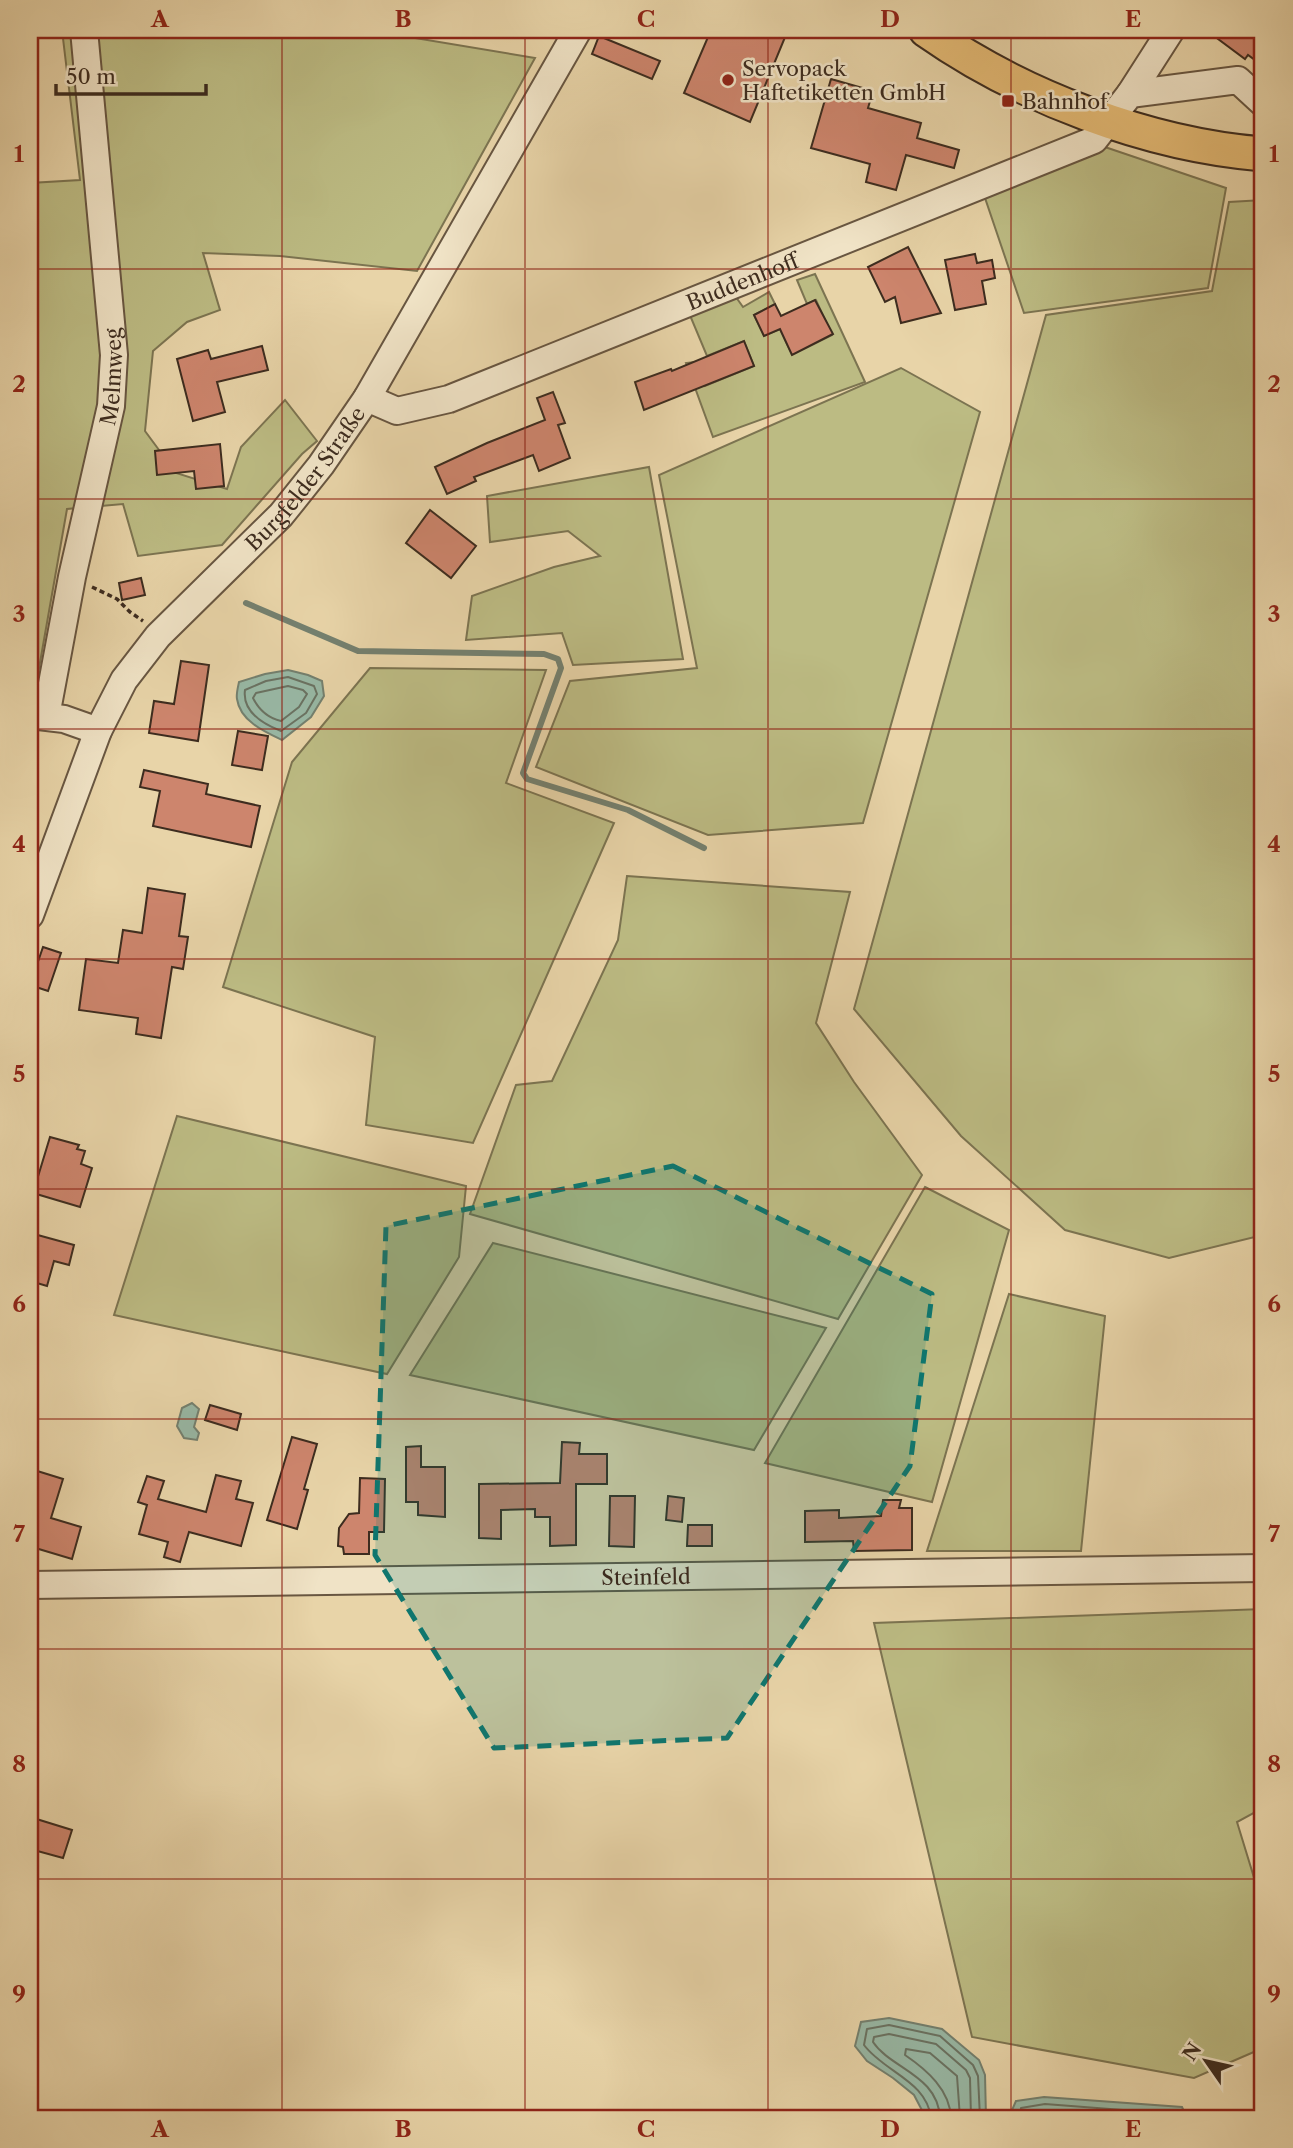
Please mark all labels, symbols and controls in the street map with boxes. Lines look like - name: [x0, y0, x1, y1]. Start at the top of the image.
- text: A: [150, 5, 170, 33]
- text: B: [394, 5, 412, 33]
- text: C: [637, 5, 655, 33]
- text: D: [880, 5, 900, 33]
- text: E: [1125, 5, 1141, 33]
- scale bar: [56, 52, 206, 96]
- place label: Servopack Haftetiketten GmbH: [742, 56, 946, 105]
- text: 50 m: [66, 64, 116, 89]
- marker: Servopack Haftetiketten GmbH: [720, 72, 736, 88]
- place label: Bahnhof: [1022, 89, 1110, 114]
- marker: Bahnhof: [1000, 93, 1016, 109]
- text: 1: [14, 140, 25, 168]
- text: 1: [1269, 140, 1280, 168]
- street label: Buddenhoff: [683, 247, 804, 315]
- street label: Melmweg: [94, 326, 127, 428]
- text: 2: [12, 370, 26, 398]
- text: 2: [1267, 370, 1281, 398]
- street label: Burgfelder Straße: [240, 402, 370, 556]
- text: 3: [13, 600, 26, 628]
- text: 3: [1268, 600, 1281, 628]
- text: 4: [12, 830, 26, 858]
- text: 4: [1267, 830, 1281, 858]
- text: 5: [13, 1060, 25, 1088]
- text: 5: [1268, 1060, 1280, 1088]
- text: 6: [12, 1290, 26, 1318]
- text: 6: [1267, 1290, 1281, 1318]
- text: 7: [13, 1520, 25, 1548]
- text: 7: [1268, 1520, 1280, 1548]
- street label: Steinfeld: [601, 1563, 691, 1590]
- text: 8: [12, 1750, 26, 1778]
- text: 8: [1267, 1750, 1281, 1778]
- text: 9: [12, 1980, 26, 2008]
- text: 9: [1267, 1980, 1281, 2008]
- north arrow: [1170, 2025, 1240, 2096]
- text: N: [1178, 2038, 1206, 2065]
- text: A: [150, 2115, 170, 2143]
- text: B: [394, 2115, 412, 2143]
- text: C: [637, 2115, 655, 2143]
- text: D: [880, 2115, 900, 2143]
- text: E: [1125, 2115, 1141, 2143]

